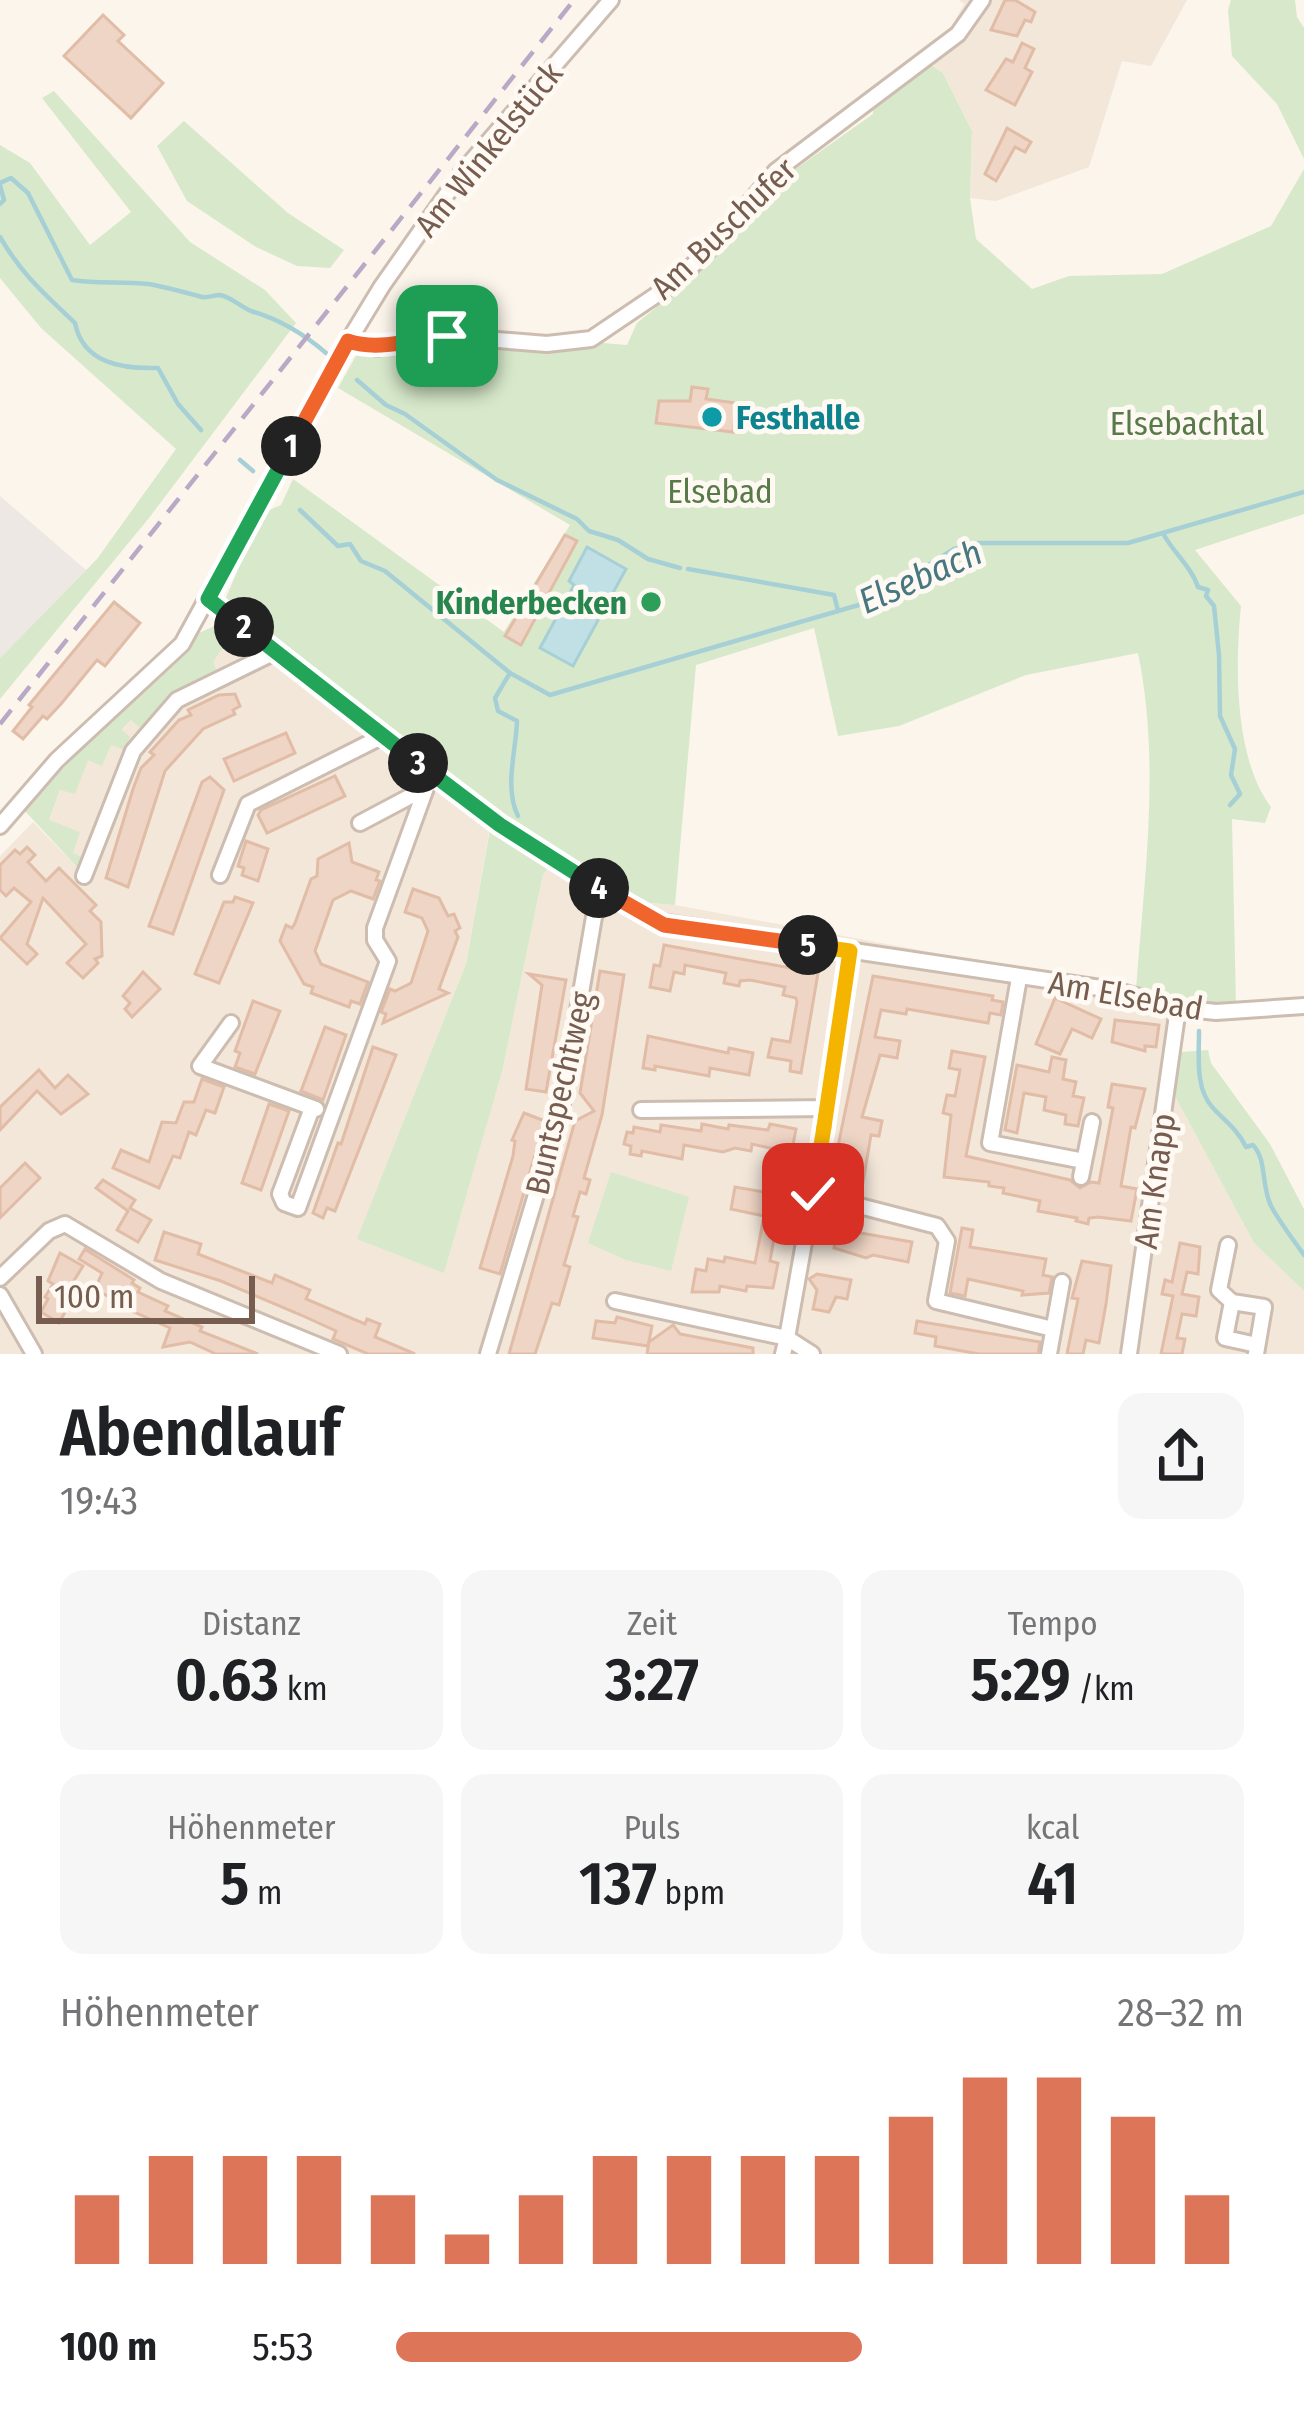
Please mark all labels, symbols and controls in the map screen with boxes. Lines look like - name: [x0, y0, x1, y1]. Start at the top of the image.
- street label: Am Winkelstück: [406, 54, 572, 245]
- street label: Am Buschufer: [643, 149, 805, 308]
- pin: [396, 285, 498, 387]
- icon: arrive: [414, 303, 480, 369]
- place label: Festhalle: [736, 398, 860, 438]
- marker: Festhalle: [699, 404, 725, 430]
- park label: Elsebachtal: [1110, 404, 1264, 444]
- pin: 1: [261, 416, 321, 476]
- text: 1: [284, 426, 298, 466]
- park label: Elsebad: [667, 472, 773, 512]
- water label: Elsebach: [852, 530, 989, 624]
- place label: Kinderbecken: [436, 583, 627, 623]
- marker: Kinderbecken: [638, 589, 664, 615]
- pin: 2: [214, 597, 274, 657]
- text: 2: [236, 607, 252, 647]
- pin: 3: [388, 733, 448, 793]
- text: 3: [410, 743, 426, 783]
- pin: 4: [569, 858, 629, 918]
- text: 4: [591, 868, 607, 908]
- pin: 5: [778, 915, 838, 975]
- text: 5: [800, 925, 816, 965]
- street label: Am Elsebad: [1046, 963, 1206, 1029]
- street label: Buntspechtweg: [517, 987, 603, 1199]
- street label: Am Knapp: [1126, 1111, 1184, 1252]
- pin: [762, 1143, 864, 1245]
- icon: check: [780, 1161, 846, 1227]
- scale bar: [36, 1270, 255, 1323]
- text: 100 m: [54, 1277, 134, 1317]
- text: Abendlauf: [60, 1393, 341, 1472]
- button: share: [1118, 1393, 1244, 1519]
- text: 19:43: [60, 1478, 138, 1524]
- text: Distanz: [202, 1604, 301, 1644]
- text: Zeit: [627, 1604, 677, 1644]
- text: Tempo: [1008, 1604, 1098, 1644]
- text: 0.63: [175, 1644, 279, 1716]
- text: 3:27: [605, 1644, 699, 1716]
- text: 5:29: [971, 1644, 1071, 1716]
- text: km: [279, 1669, 328, 1709]
- text: /km: [1071, 1669, 1135, 1709]
- text: Höhenmeter: [167, 1808, 335, 1848]
- text: Puls: [624, 1808, 680, 1848]
- text: kcal: [1026, 1808, 1079, 1848]
- text: 5: [220, 1848, 249, 1920]
- text: 137: [579, 1848, 657, 1920]
- text: 41: [1027, 1848, 1078, 1920]
- text: m: [249, 1873, 282, 1913]
- text: bpm: [657, 1873, 725, 1913]
- text: Höhenmeter: [60, 1990, 259, 2036]
- text: 28–32 m: [1118, 1990, 1244, 2036]
- text: 100 m: [60, 2324, 157, 2370]
- text: 5:53: [252, 2324, 314, 2370]

